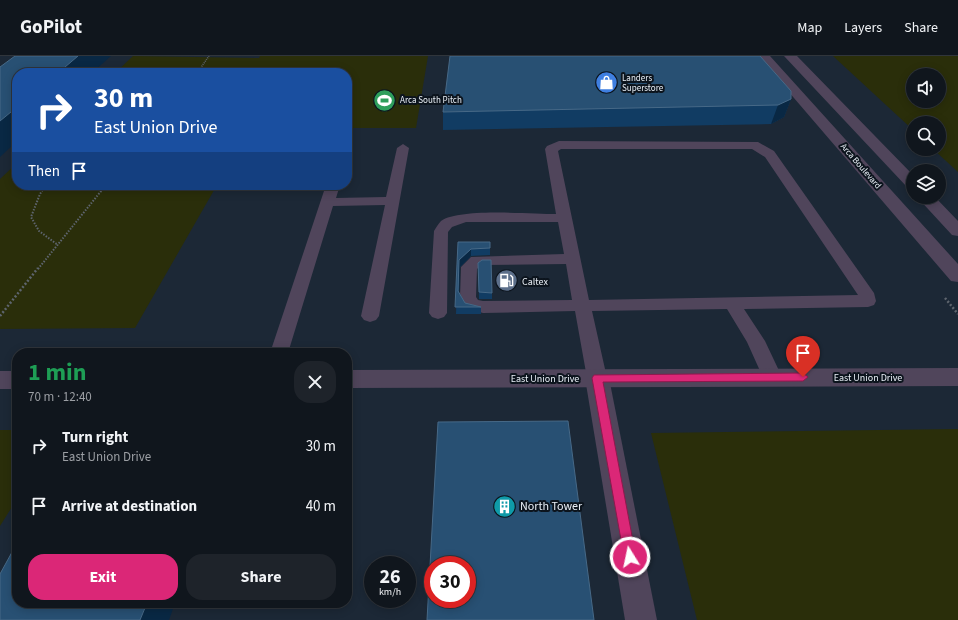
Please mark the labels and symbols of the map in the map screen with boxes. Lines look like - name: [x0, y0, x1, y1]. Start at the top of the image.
- shop icon: Landers Superstore: [593, 70, 619, 96]
- place label: Landers Superstore: [622, 72, 664, 95]
- sports icon: Arca South Pitch: [371, 87, 397, 113]
- place label: Arca South Pitch: [400, 94, 462, 107]
- street label: Arca Boulevard: [837, 141, 884, 192]
- fuel station icon: Caltex: [494, 268, 520, 294]
- place label: Caltex: [522, 275, 548, 289]
- pin: [786, 336, 820, 377]
- street label: East Union Drive: [834, 371, 902, 385]
- street label: East Union Drive: [511, 372, 579, 386]
- building icon: North Tower: [491, 493, 517, 519]
- place label: North Tower: [520, 498, 583, 515]
- position arrow: [609, 536, 651, 578]
- speed limit sign: 30: [424, 556, 476, 608]

